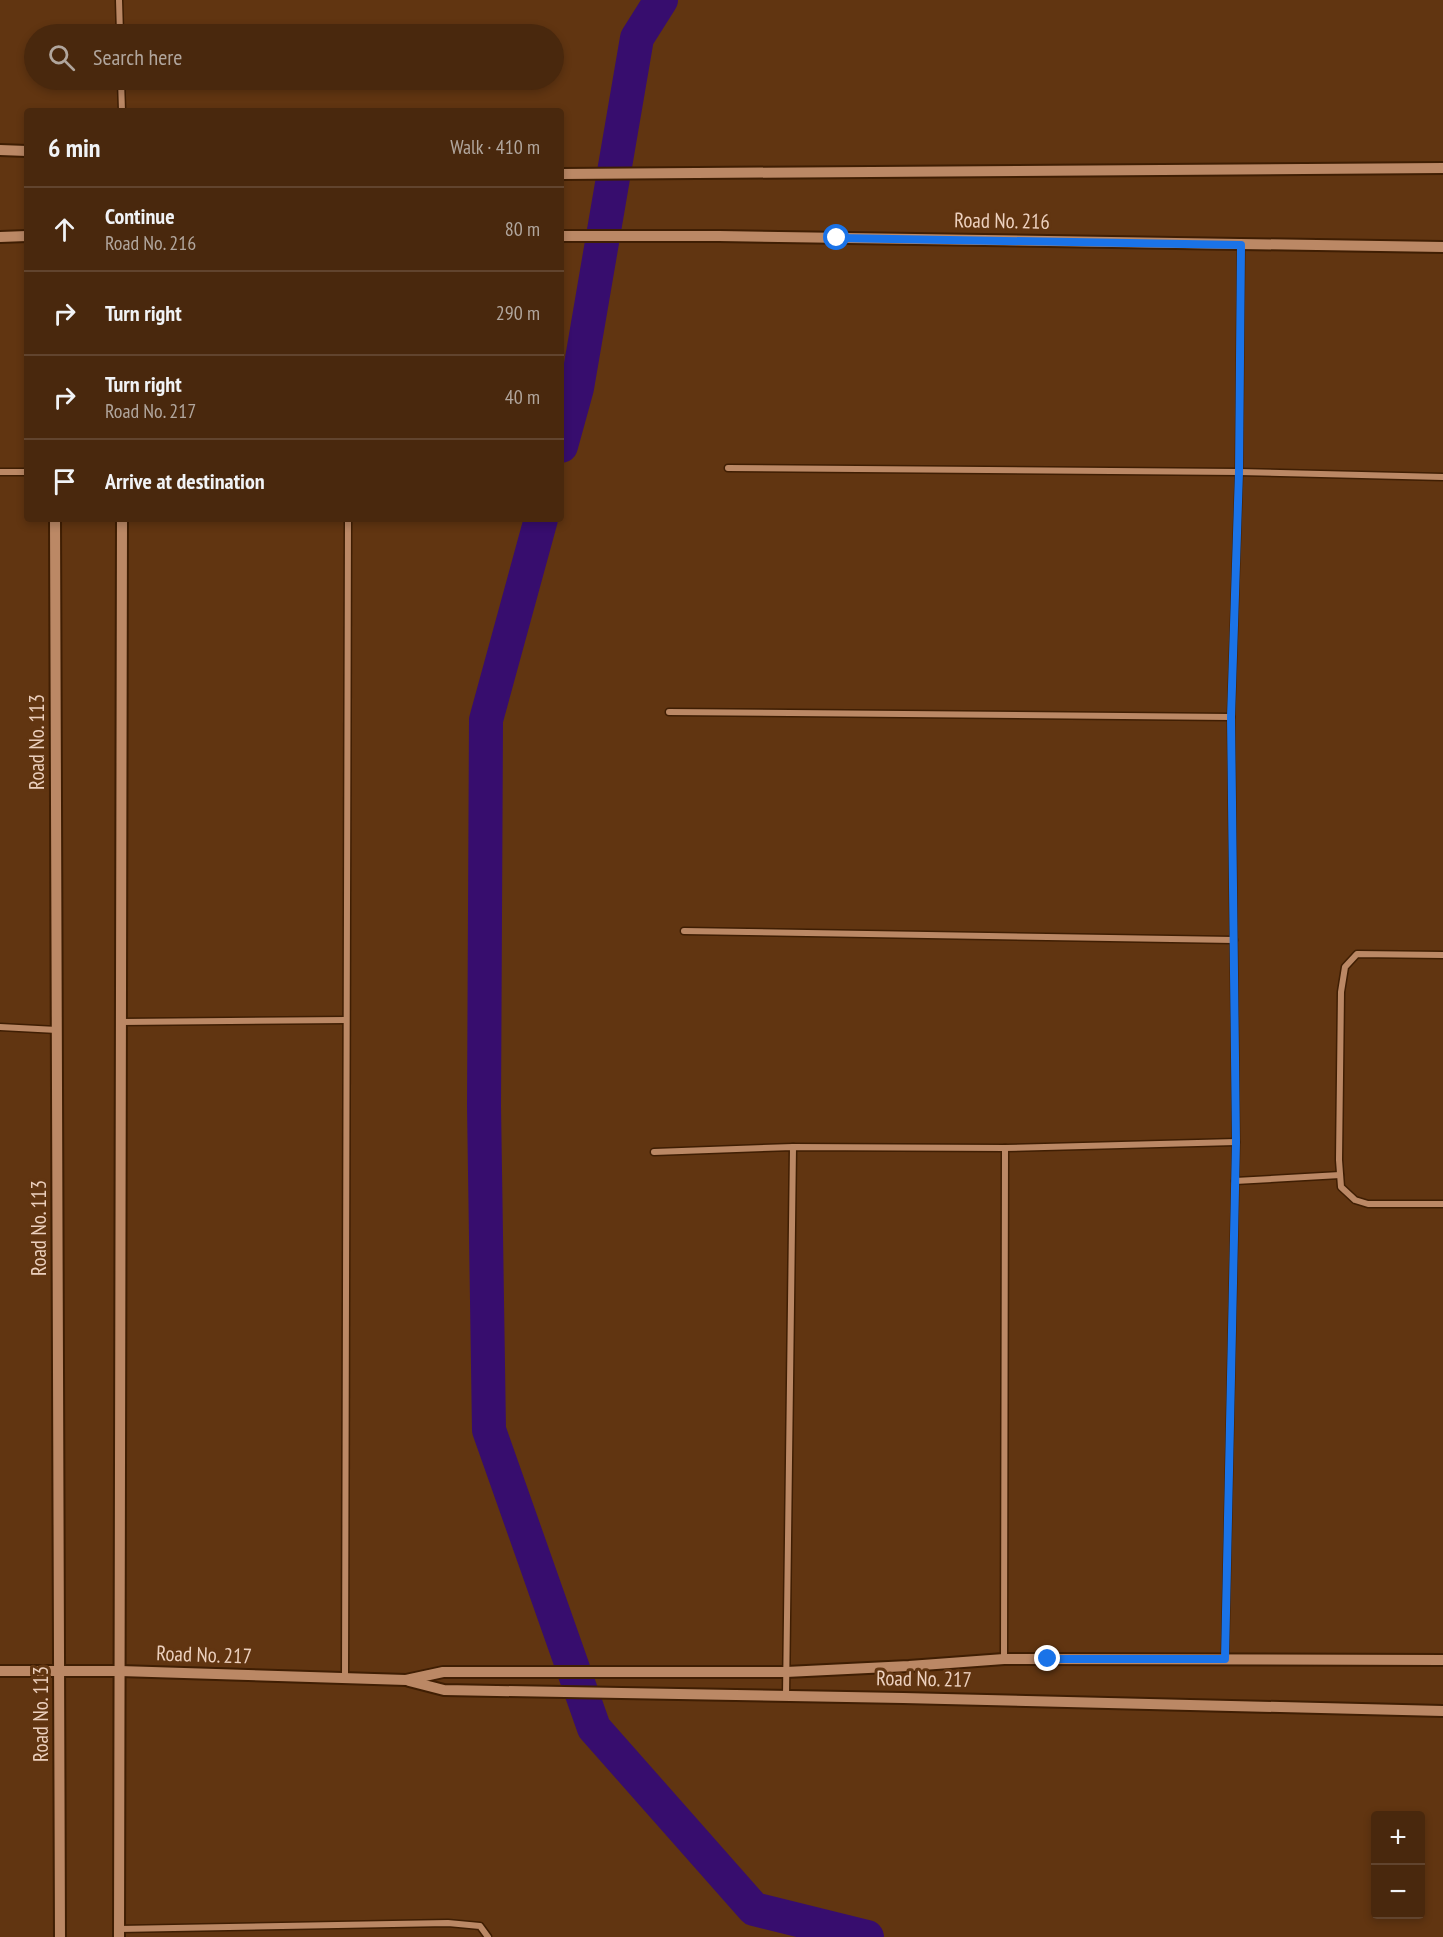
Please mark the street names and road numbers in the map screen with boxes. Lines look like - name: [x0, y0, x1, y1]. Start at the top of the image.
- street label: Road No. 216: [954, 206, 1050, 235]
- street label: Road No. 113: [23, 694, 50, 790]
- street label: Road No. 113: [25, 1180, 52, 1276]
- street label: Road No. 217: [156, 1639, 252, 1670]
- street label: Road No. 217: [876, 1664, 972, 1693]
- street label: Road No. 113: [27, 1666, 54, 1762]

